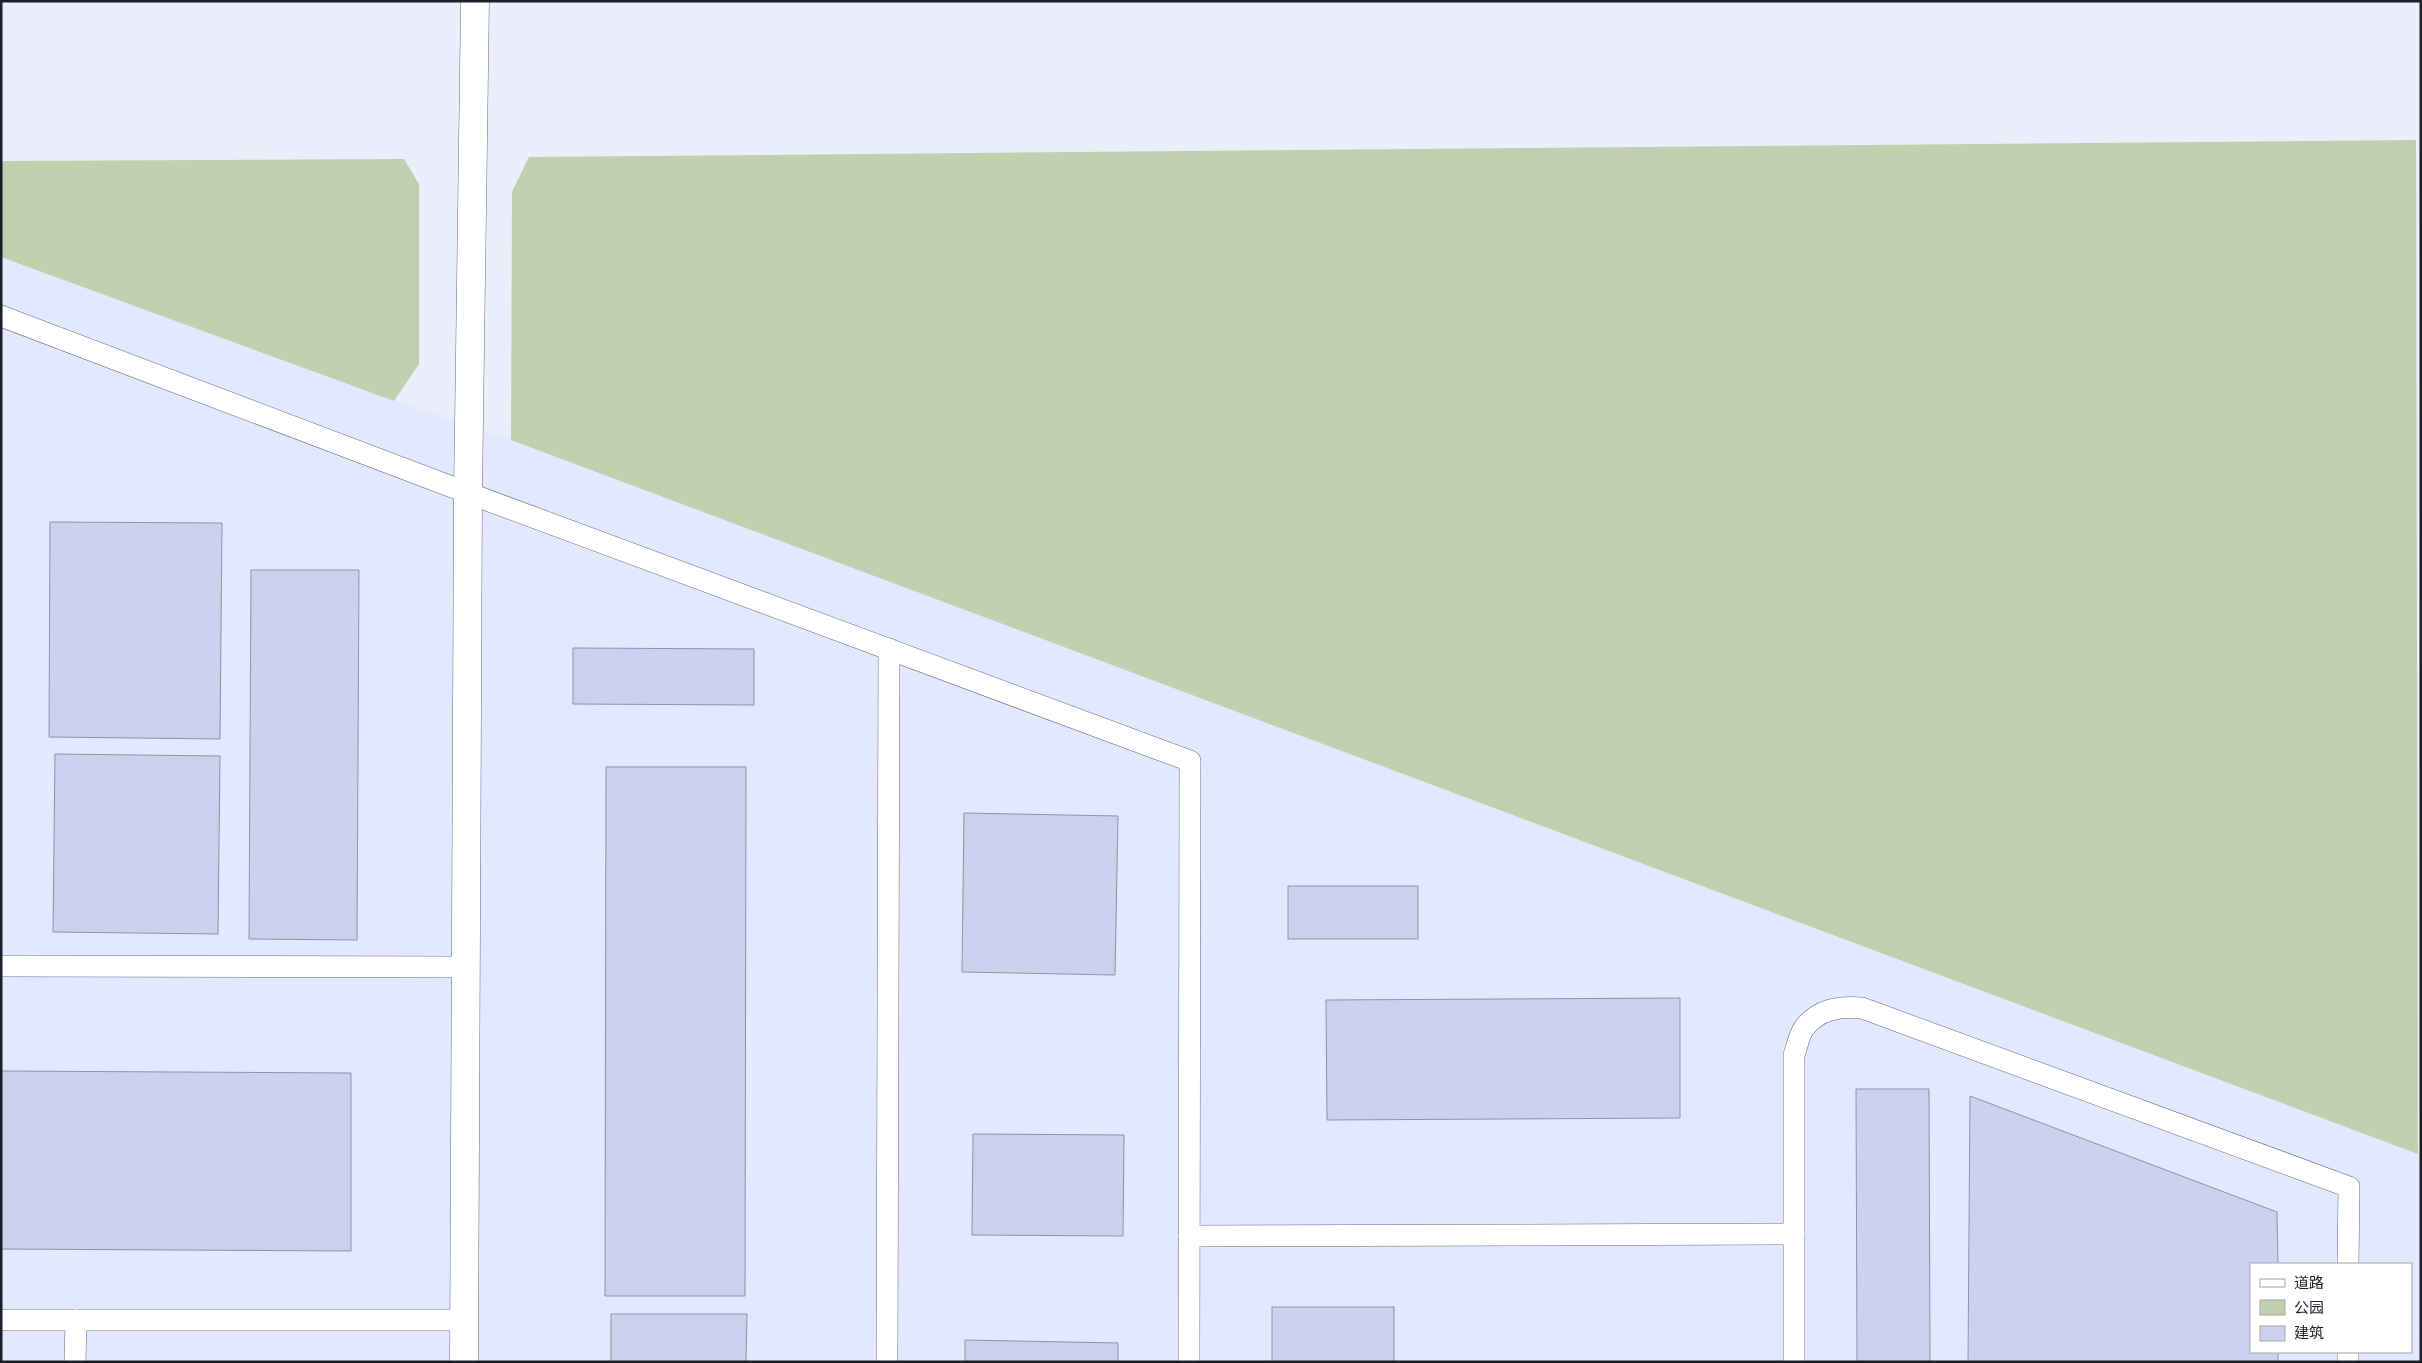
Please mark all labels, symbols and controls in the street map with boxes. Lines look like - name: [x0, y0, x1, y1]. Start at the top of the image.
- legend: [2250, 1263, 2412, 1353]
- text: 道路: [2294, 1273, 2324, 1291]
- text: 公园: [2294, 1298, 2324, 1316]
- text: 建筑: [2294, 1323, 2324, 1341]

